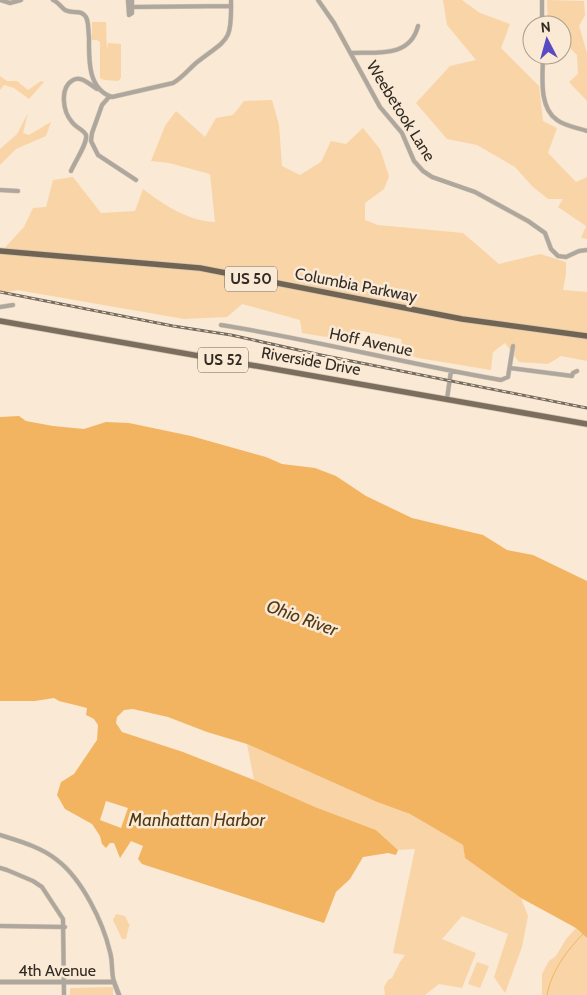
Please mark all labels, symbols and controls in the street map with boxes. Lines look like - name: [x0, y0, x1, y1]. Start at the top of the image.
- north arrow: [522, 15, 572, 65]
- text: N: [540, 18, 552, 37]
- street label: Weebetook Lane: [363, 57, 439, 165]
- street label: Columbia Parkway: [293, 264, 419, 306]
- road number: US 50: [225, 266, 277, 292]
- street label: Hoff Avenue: [328, 324, 414, 360]
- street label: Riverside Drive: [260, 343, 362, 379]
- road number: US 52: [198, 348, 248, 372]
- water label: Ohio River: [263, 595, 342, 642]
- water label: Manhattan Harbor: [128, 809, 267, 831]
- street label: 4th Avenue: [18, 961, 96, 980]

